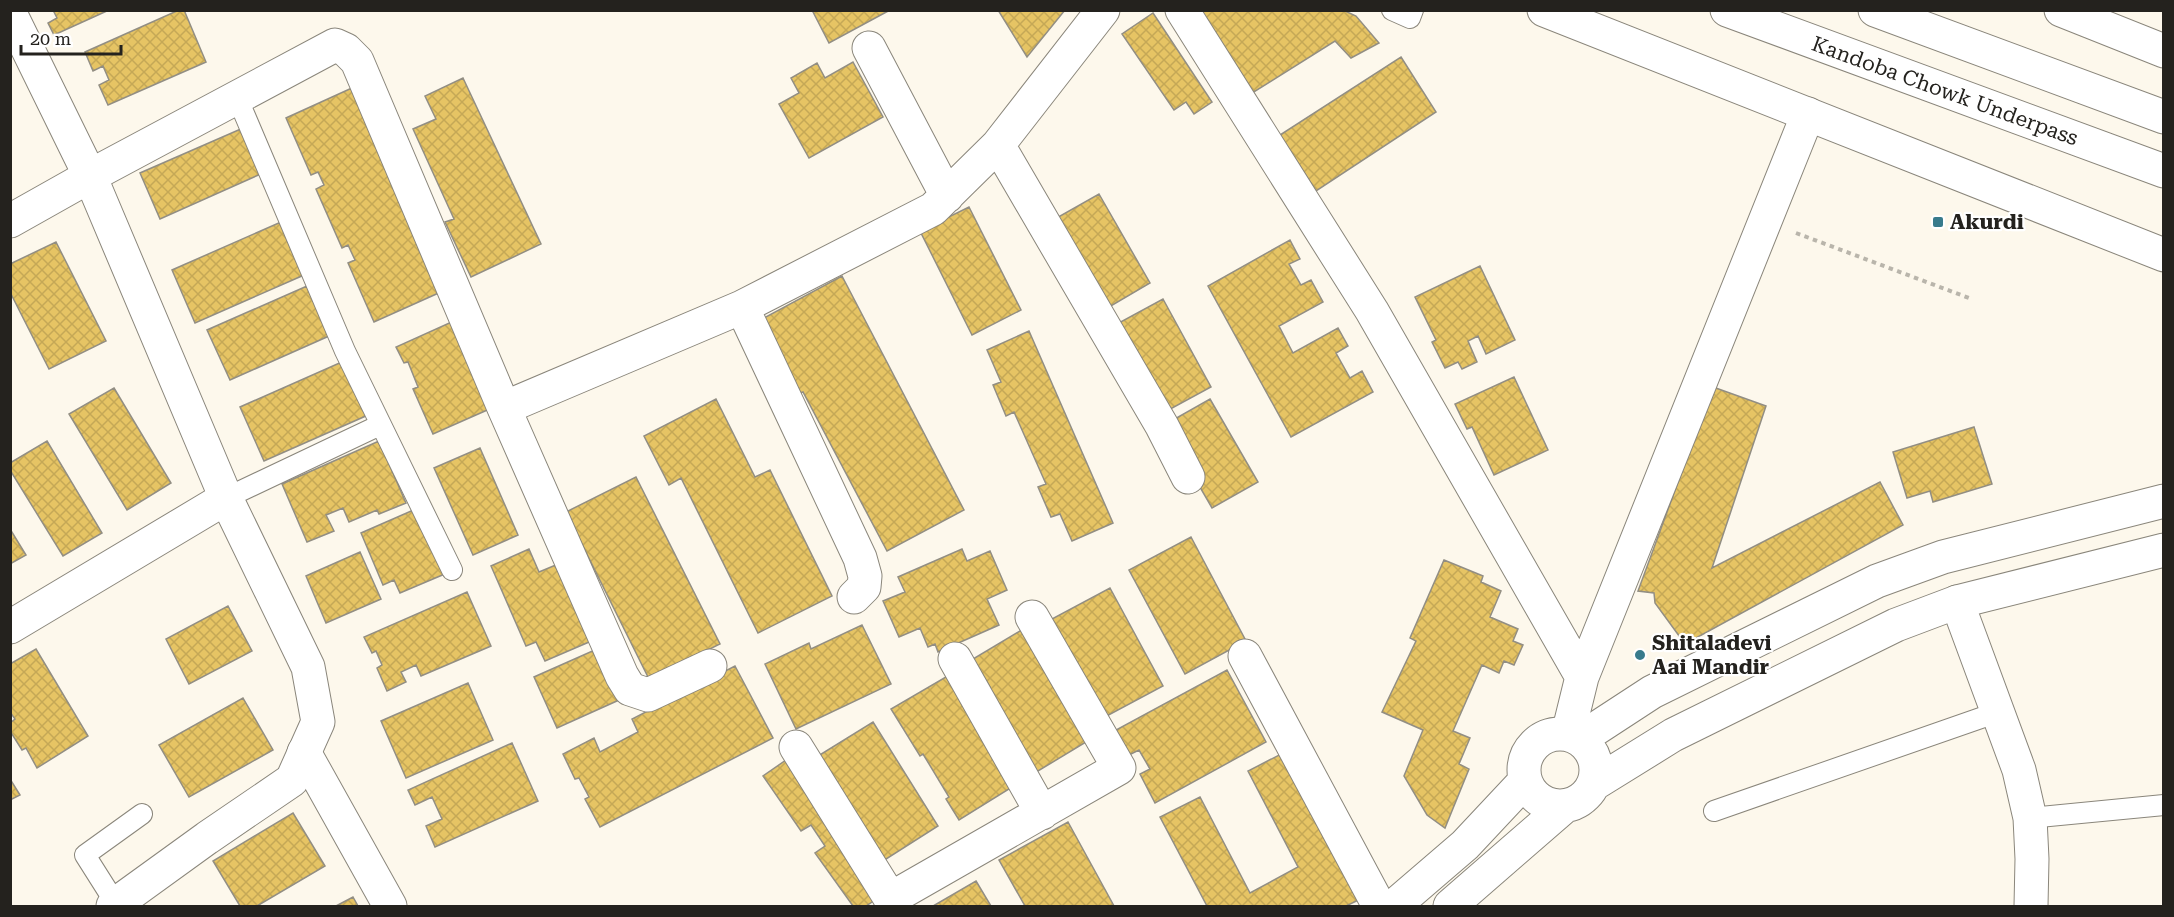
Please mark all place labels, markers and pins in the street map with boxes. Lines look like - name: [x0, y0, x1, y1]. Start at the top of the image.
- place label: Akurdi: [1950, 210, 2024, 234]
- marker: Akurdi: [1931, 215, 1945, 229]
- place label: Shitaladevi Aai Mandir: [1652, 631, 1772, 679]
- marker: Shitaladevi Aai Mandir: [1633, 648, 1647, 662]

